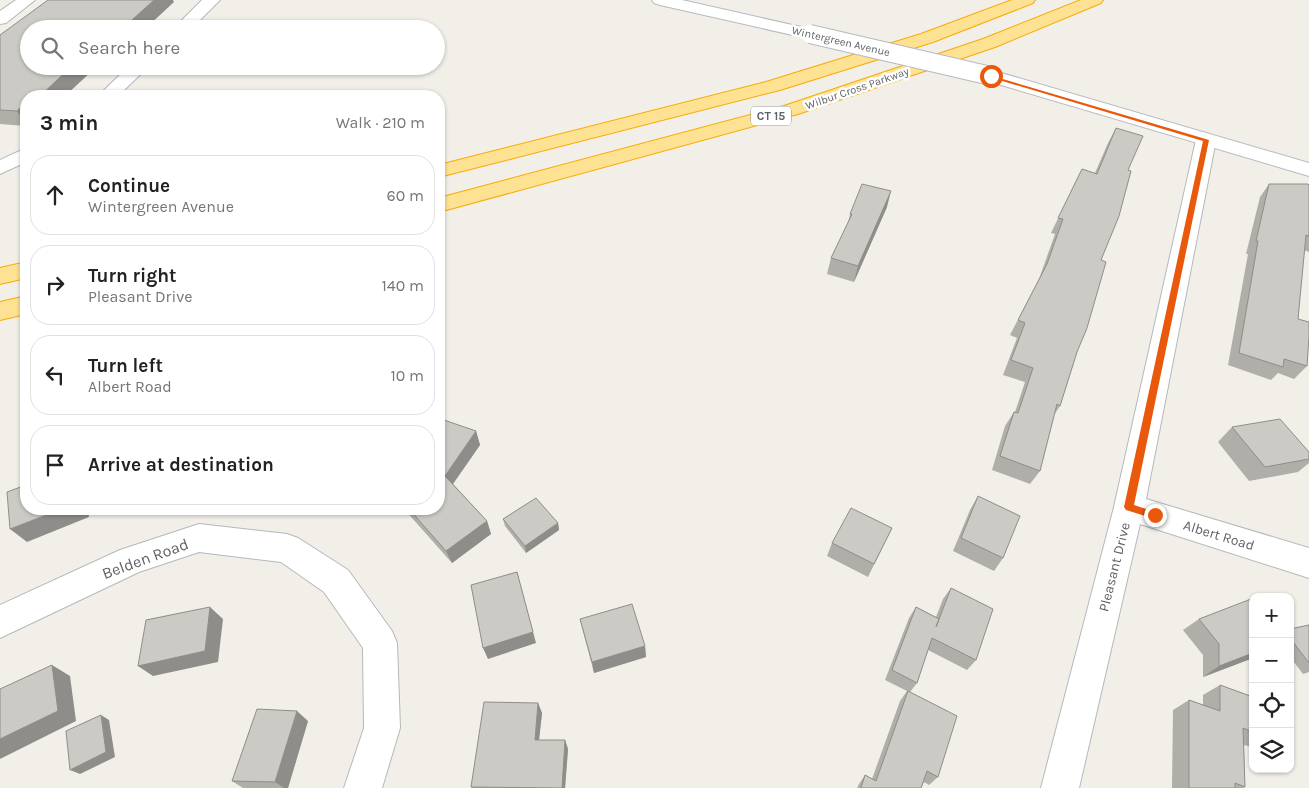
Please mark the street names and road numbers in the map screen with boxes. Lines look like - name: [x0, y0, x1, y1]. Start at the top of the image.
- street label: Wintergreen Avenue: [791, 24, 892, 59]
- street label: Wilbur Cross Parkway: [804, 65, 910, 112]
- road number: CT 15: [751, 106, 791, 125]
- street label: Albert Road: [1181, 517, 1256, 554]
- street label: Pleasant Drive: [1095, 521, 1134, 614]
- street label: Belden Road: [99, 534, 191, 583]

